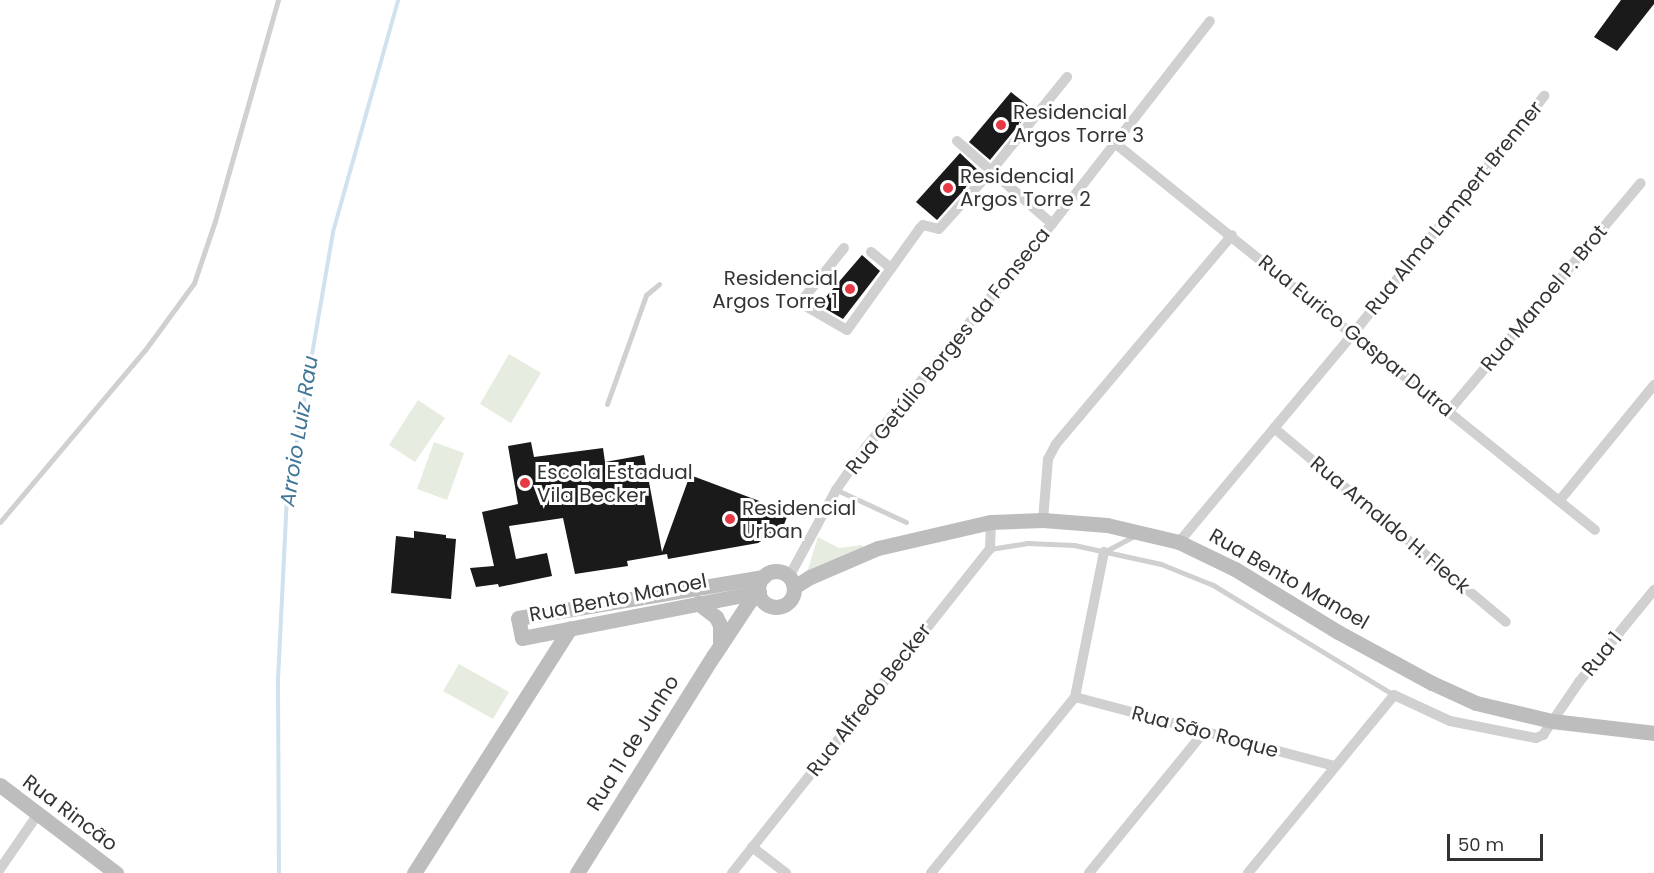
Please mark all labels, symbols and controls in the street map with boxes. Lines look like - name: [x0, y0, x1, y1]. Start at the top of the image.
- street label: Rua Alma Lampert Brenner: [1360, 96, 1548, 320]
- place label: Residencial Argos Torre 3: [1013, 101, 1144, 148]
- marker: Residencial Argos Torre 3: [994, 118, 1008, 132]
- place label: Residencial Argos Torre 2: [960, 164, 1091, 211]
- marker: Residencial Argos Torre 2: [941, 181, 955, 195]
- street label: Rua Manoel P. Brot: [1476, 220, 1612, 376]
- street label: Rua Getúlio Borges da Fonseca: [841, 223, 1055, 479]
- street label: Rua Eurico Gaspar Dutra: [1254, 250, 1458, 422]
- place label: Residencial Argos Torre 1: [712, 266, 838, 313]
- marker: Residencial Argos Torre 1: [843, 282, 857, 296]
- water label: Arroio Luiz Rau: [275, 354, 323, 508]
- street label: Rua Arnaldo H. Fleck: [1305, 451, 1475, 599]
- place label: Escola Estadual Vila Becker: [537, 460, 693, 507]
- marker: Escola Estadual Vila Becker: [518, 476, 532, 490]
- place label: Residencial Urban: [742, 496, 856, 543]
- marker: Residencial Urban: [723, 512, 737, 526]
- street label: Rua Bento Manoel: [1205, 524, 1373, 634]
- street label: Rua Bento Manoel: [527, 569, 709, 627]
- street label: Rua Alfredo Becker: [802, 619, 936, 781]
- street label: Rua 1: [1577, 627, 1627, 681]
- street label: Rua 11 de Junho: [582, 671, 684, 815]
- street label: Rua São Roque: [1129, 701, 1281, 763]
- street label: Rua Rincão: [18, 770, 122, 856]
- scale bar: [1450, 822, 1546, 860]
- text: 50 m: [1458, 832, 1504, 857]

